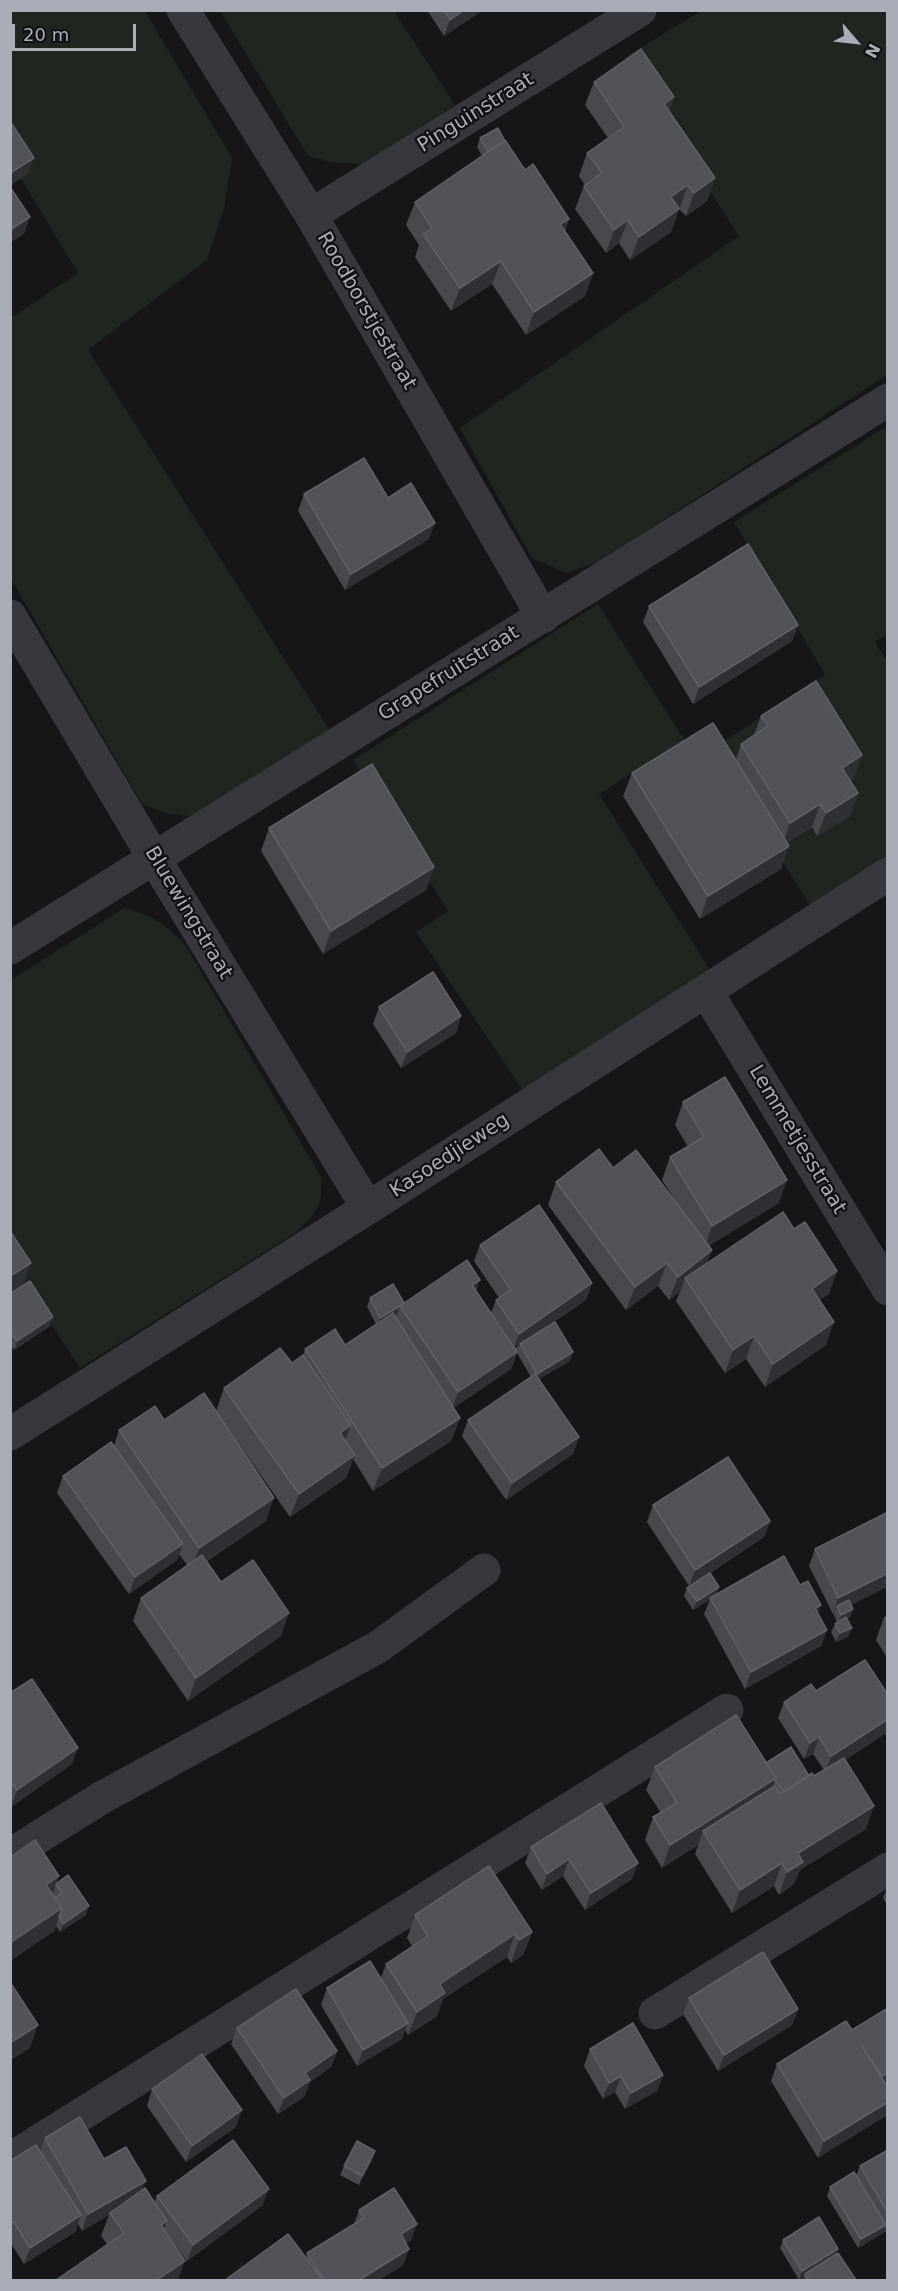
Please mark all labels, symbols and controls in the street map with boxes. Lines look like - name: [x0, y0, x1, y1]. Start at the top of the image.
- scale bar: [15, 12, 140, 50]
- north arrow: [826, 12, 886, 72]
- text: 20 m: [23, 24, 69, 45]
- text: N: [861, 40, 884, 61]
- street label: Pinguinstraat: [414, 68, 538, 158]
- street label: Roodborstjestraat: [311, 228, 421, 394]
- street label: Grapefruitstraat: [374, 621, 524, 727]
- street label: Bluewingstraat: [139, 842, 237, 984]
- street label: Lemmetjesstraat: [743, 1061, 851, 1219]
- street label: Kasoedjieweg: [386, 1109, 514, 1203]

